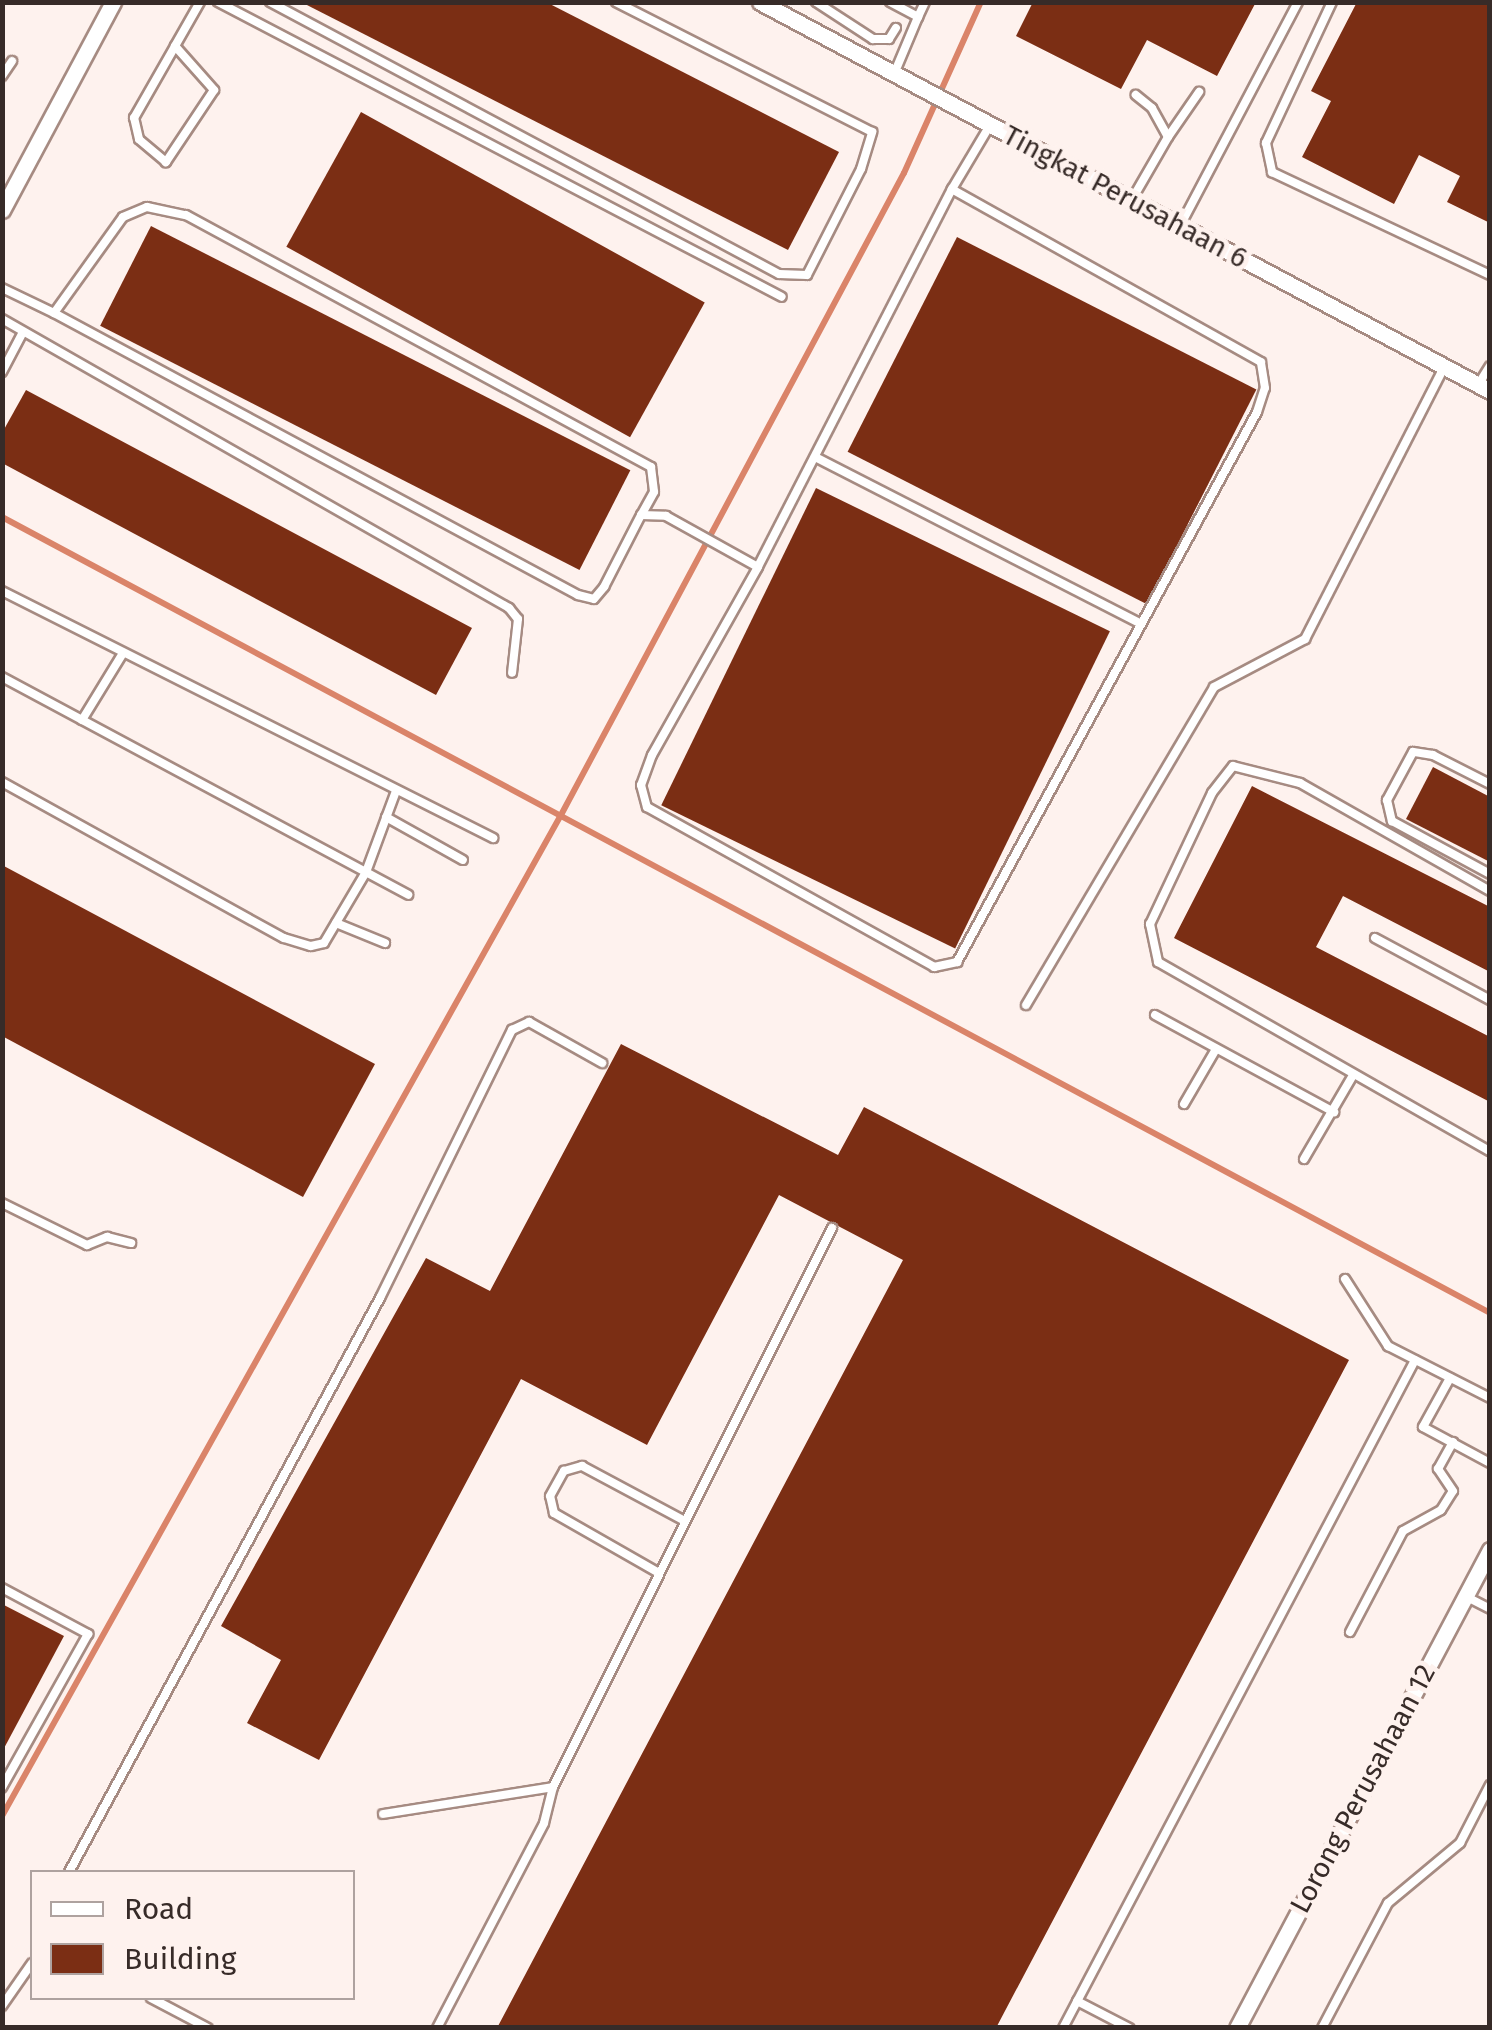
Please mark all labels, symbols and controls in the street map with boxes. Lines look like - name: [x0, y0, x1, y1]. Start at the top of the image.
- street label: Tingkat Perusahaan 6: [997, 118, 1253, 276]
- street label: Lorong Perusahaan 12: [1283, 1659, 1443, 1919]
- legend: [30, 1870, 355, 2000]
- text: Road: [124, 1891, 193, 1927]
- text: Building: [124, 1941, 236, 1977]

